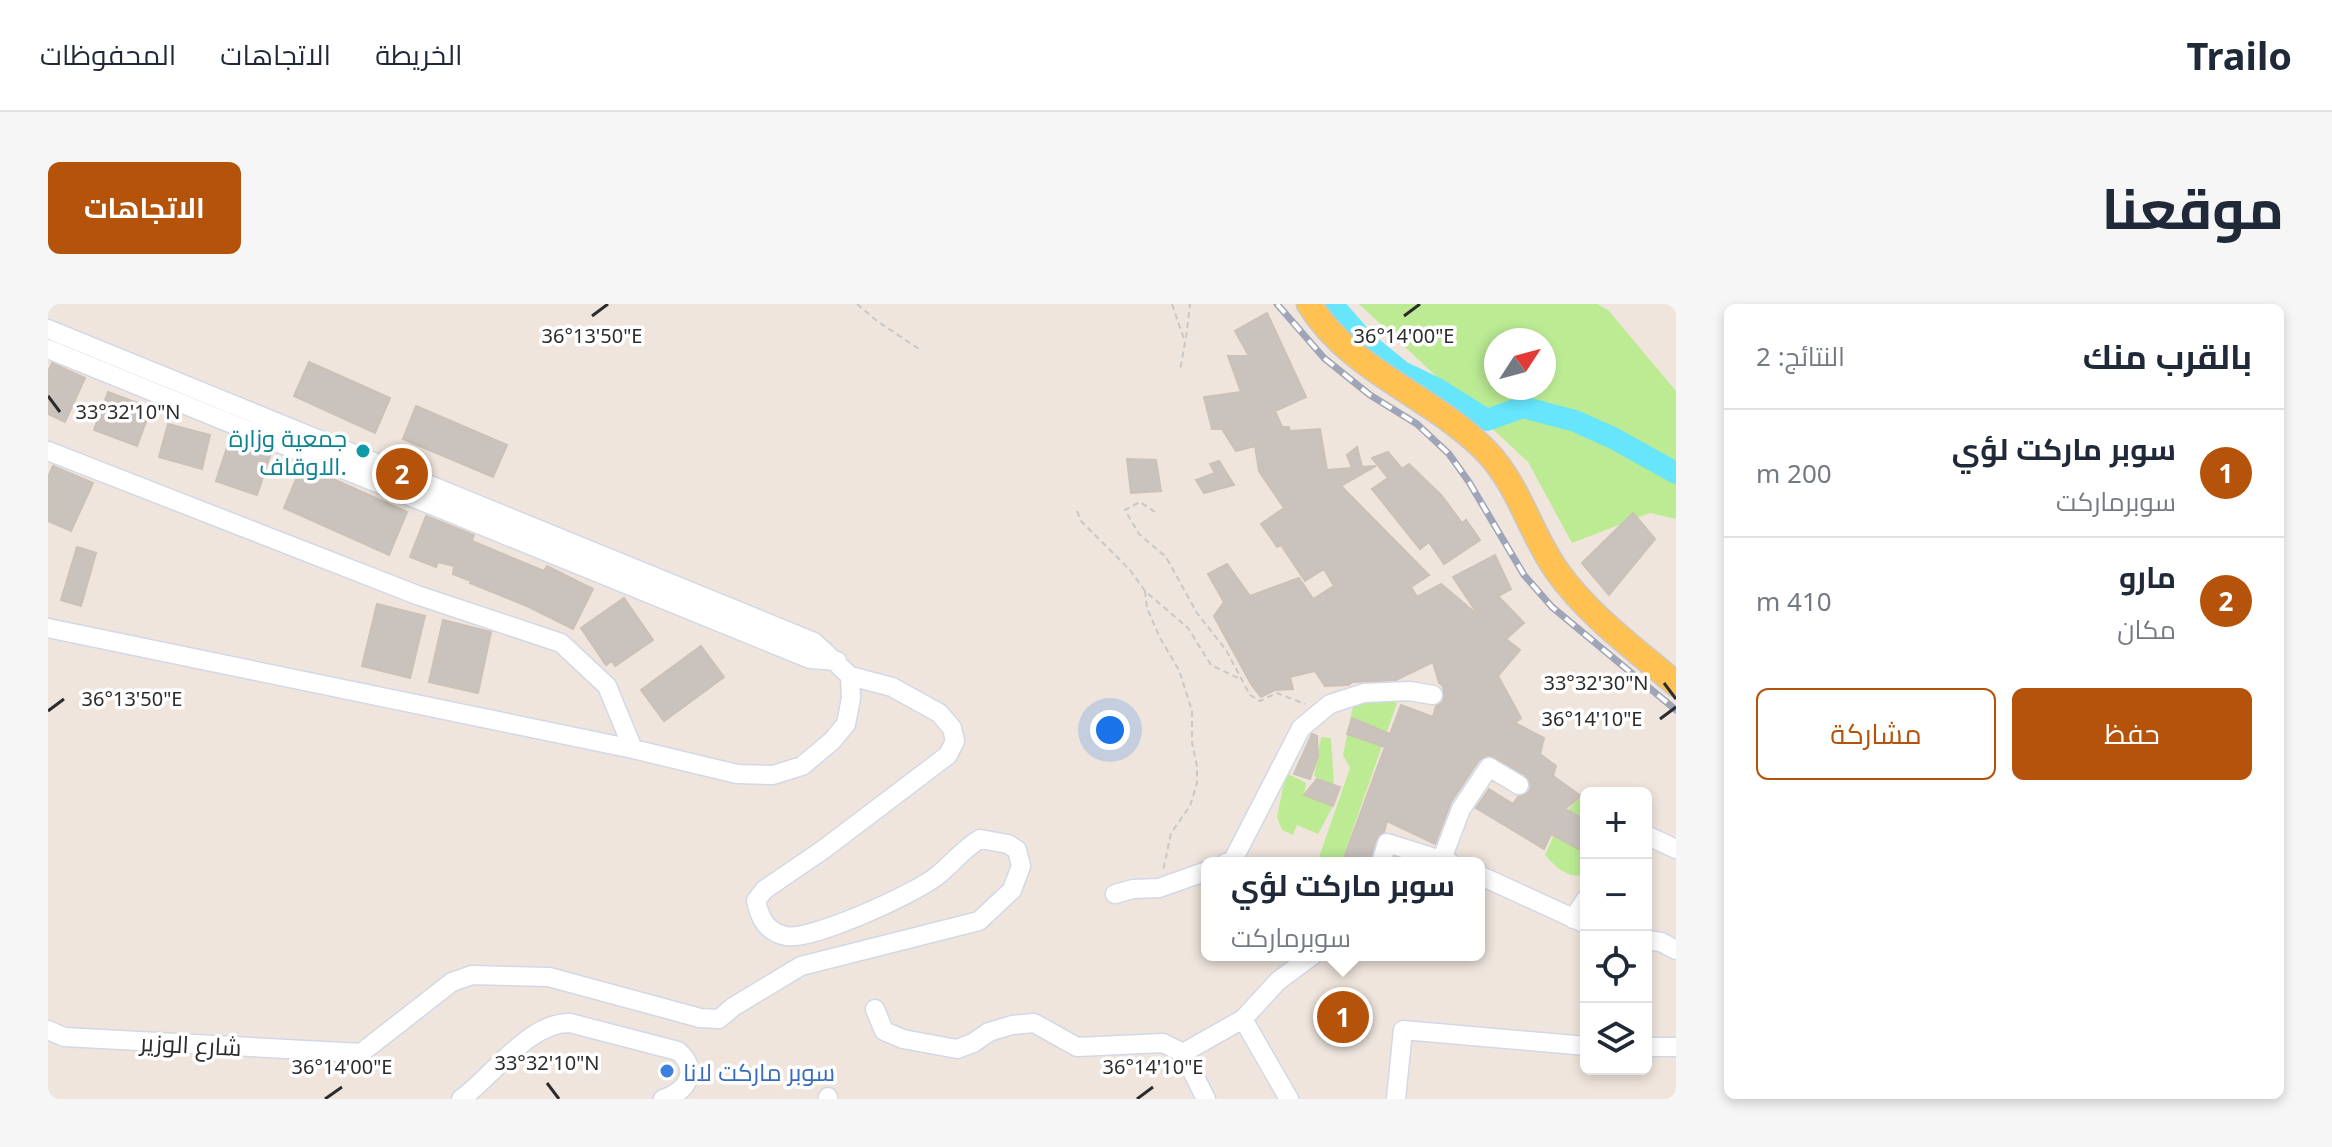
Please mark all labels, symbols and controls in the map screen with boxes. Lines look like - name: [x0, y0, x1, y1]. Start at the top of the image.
- text: Trailo: [2187, 29, 2292, 81]
- text: المحفوظات: [40, 35, 176, 73]
- text: الاتجاهات: [220, 35, 331, 73]
- text: الخريطة: [375, 35, 463, 73]
- button: الاتجاهات: [48, 162, 241, 254]
- text: موقعنا: [2101, 169, 2284, 245]
- text: 36°13'50"E: [542, 322, 642, 349]
- text: 36°14'00"E: [1354, 322, 1454, 349]
- north arrow: [1484, 328, 1556, 400]
- text: بالقرب منك: [2083, 333, 2252, 379]
- text: النتائج: 2: [1756, 338, 1845, 374]
- text: 33°32'10"N: [75, 398, 181, 425]
- place label: جمعية وزارة الاوقاف.: [229, 421, 347, 482]
- text: سوبر ماركت لؤي: [1952, 428, 2176, 469]
- marker: جمعية وزارة الاوقاف.: [354, 442, 372, 460]
- pin: 2: [376, 444, 428, 504]
- text: 200 m: [1756, 455, 1832, 491]
- text: 1: [2219, 455, 2233, 491]
- text: سوبرماركت: [2056, 483, 2176, 519]
- text: مارو: [2119, 556, 2176, 597]
- text: 410 m: [1756, 583, 1832, 619]
- text: 2: [2219, 583, 2233, 619]
- text: مكان: [2117, 611, 2176, 647]
- text: 33°32'30"N: [1543, 669, 1649, 696]
- text: 36°13'50"E: [82, 685, 182, 712]
- button: مشاركة: [1756, 688, 1996, 780]
- button: حفظ: [2012, 688, 2252, 780]
- text: 36°14'10"E: [1542, 705, 1642, 732]
- your location: [1090, 710, 1130, 750]
- map controls: [1580, 787, 1652, 1075]
- button: +: [1580, 787, 1652, 859]
- popup: [1201, 857, 1485, 961]
- button: −: [1580, 859, 1652, 931]
- text: سوبر ماركت لؤي: [1231, 864, 1455, 905]
- text: سوبرماركت: [1231, 919, 1351, 955]
- button: locate: [1580, 931, 1652, 1003]
- pin: 1: [1317, 987, 1369, 1047]
- button: layers: [1580, 1003, 1652, 1075]
- street label: شارع الوزير: [137, 1025, 243, 1064]
- text: 33°32'10"N: [494, 1049, 600, 1076]
- text: 36°14'00"E: [292, 1053, 392, 1080]
- text: 36°14'10"E: [1103, 1053, 1203, 1080]
- place label: سوبر ماركت لانا: [683, 1055, 835, 1088]
- marker: سوبر ماركت لانا: [658, 1062, 676, 1080]

